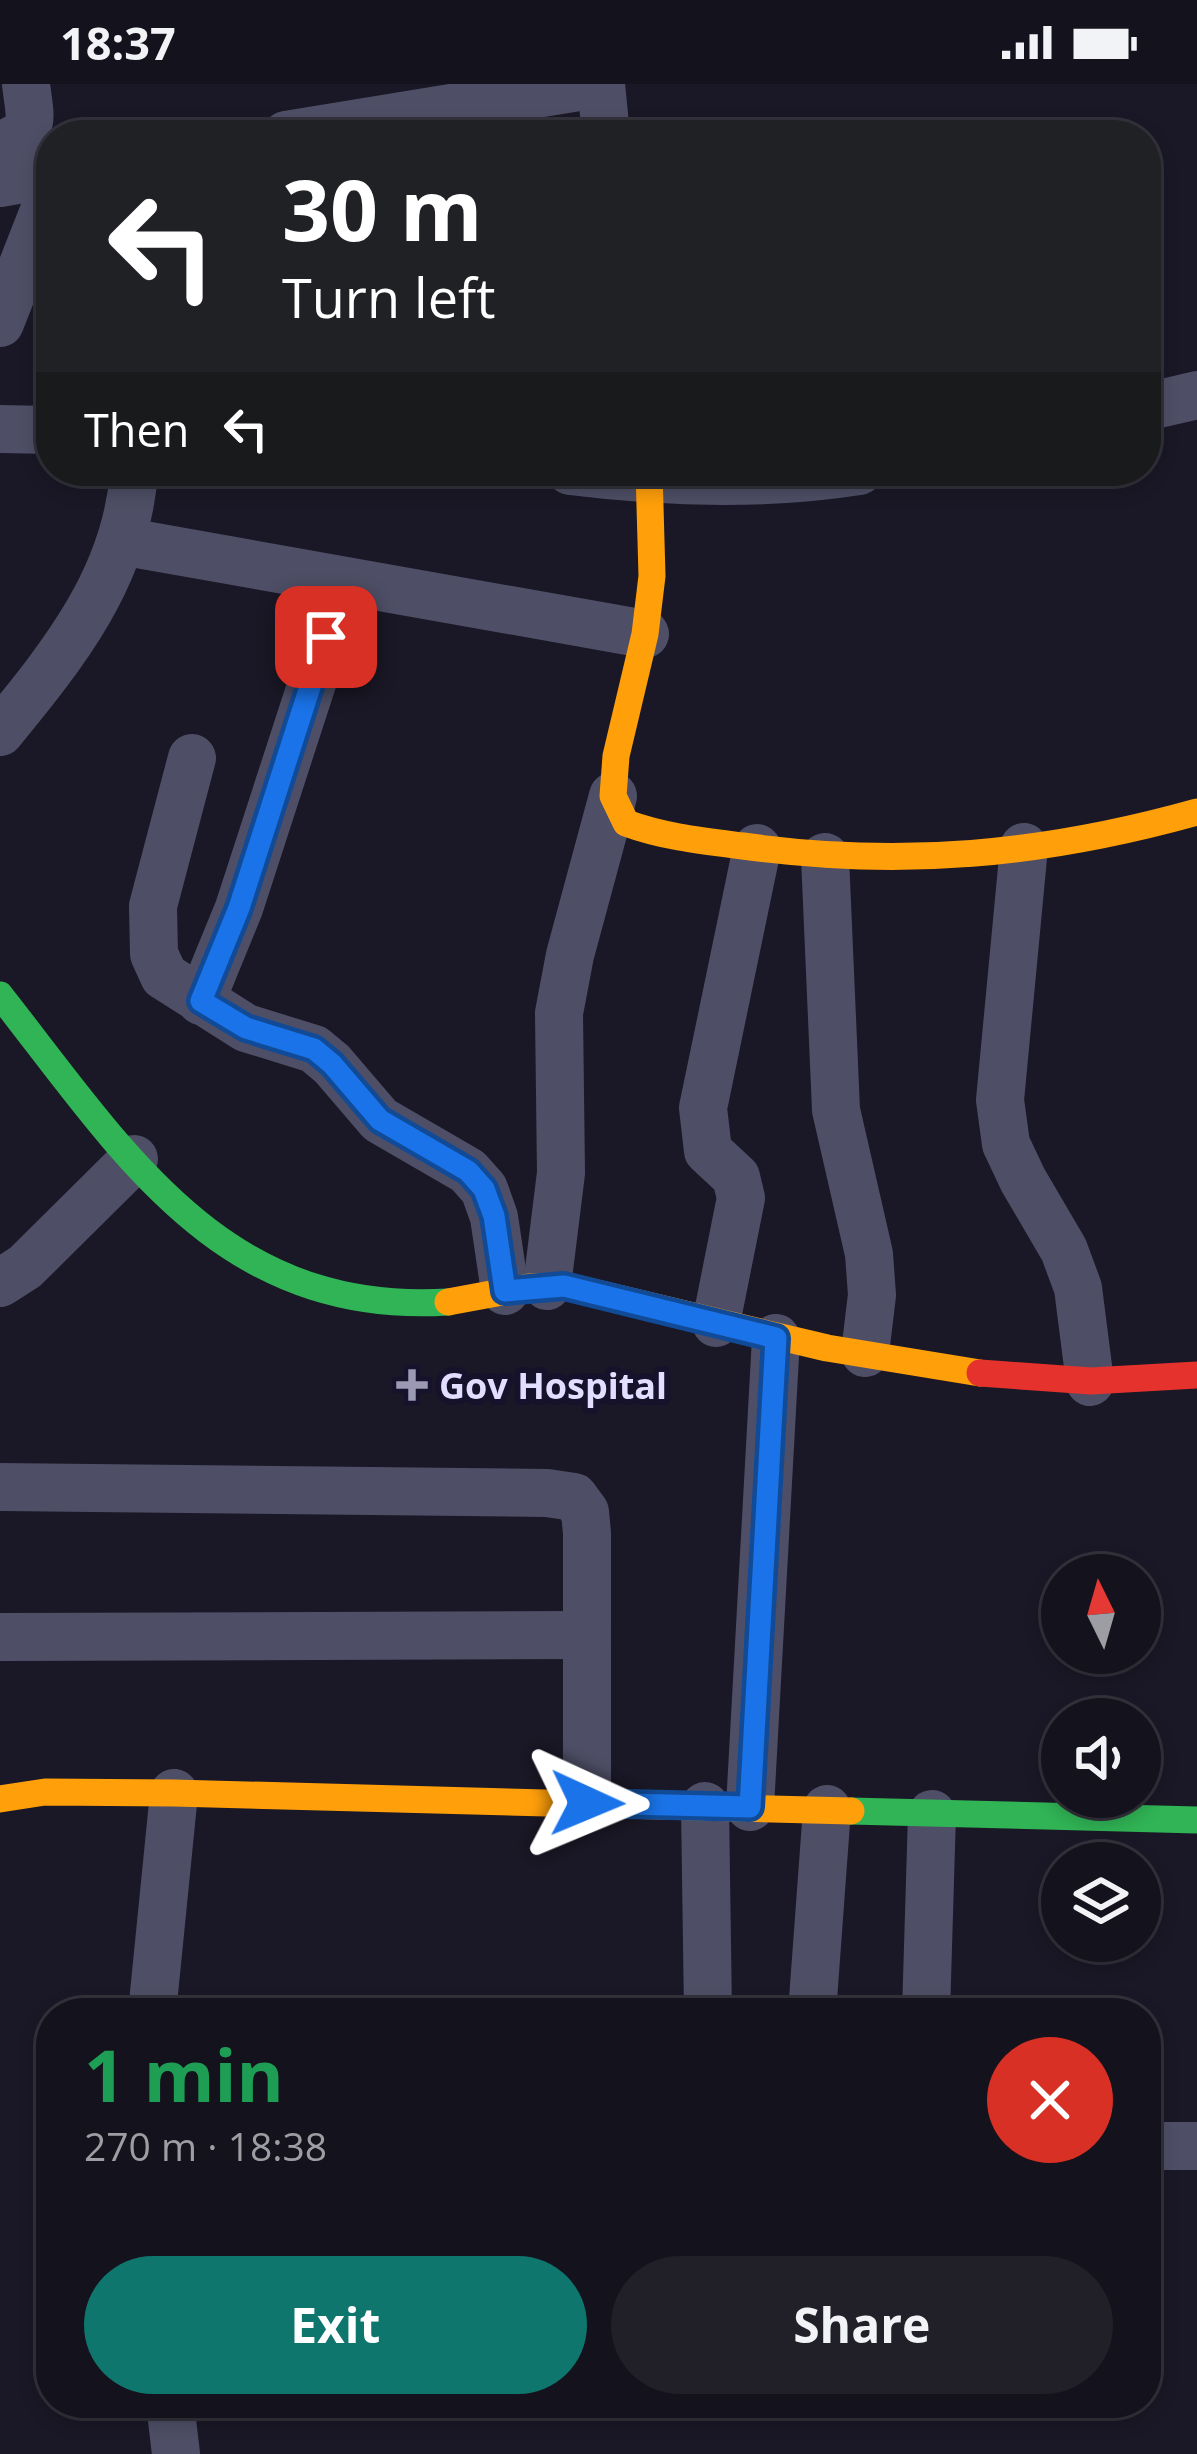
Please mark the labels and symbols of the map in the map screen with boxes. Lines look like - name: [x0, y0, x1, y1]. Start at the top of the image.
- pin: [275, 586, 377, 688]
- place label: Gov Hospital: [439, 1361, 667, 1410]
- marker: Gov Hospital: [396, 1369, 428, 1401]
- north arrow: [1041, 1554, 1161, 1674]
- position arrow: [524, 1740, 650, 1866]

